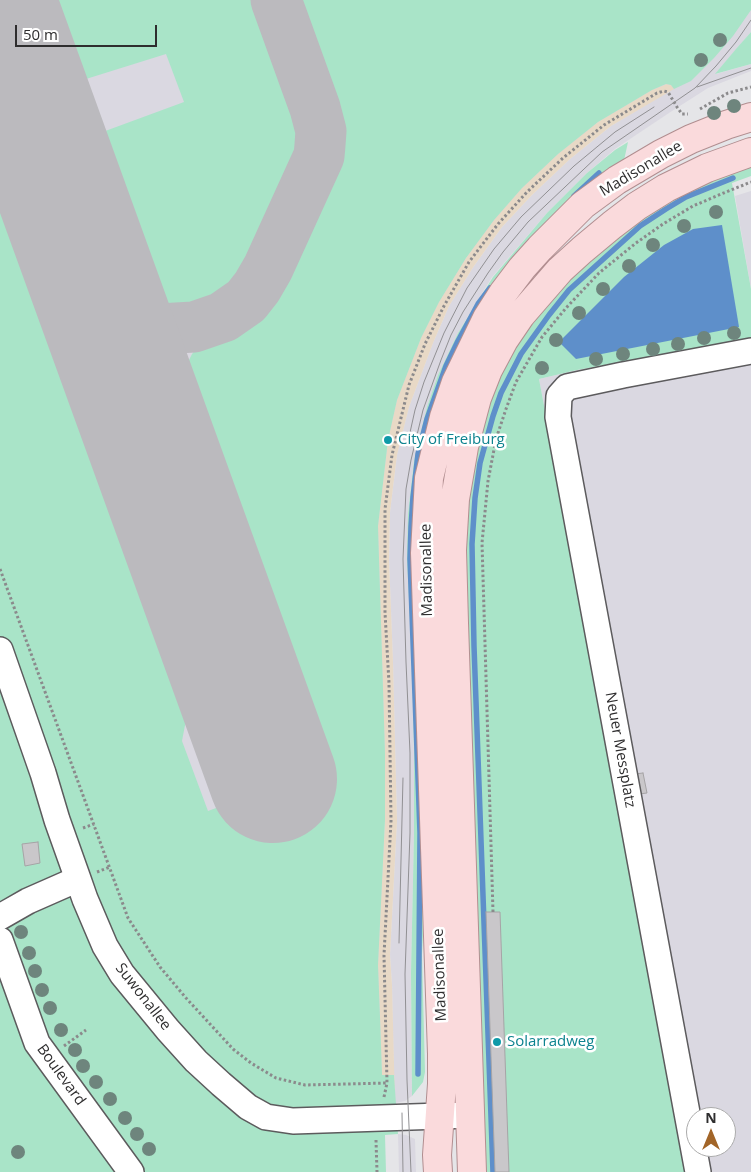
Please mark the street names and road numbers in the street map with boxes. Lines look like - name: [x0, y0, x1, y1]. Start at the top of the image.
- street label: Madisonallee: [597, 137, 685, 201]
- street label: Madisonallee: [417, 523, 437, 617]
- street label: Neuer Messplatz: [601, 691, 639, 809]
- street label: Madisonallee: [429, 928, 451, 1022]
- street label: Suwonallee: [111, 960, 175, 1034]
- street label: Boulevard: [33, 1041, 89, 1109]

